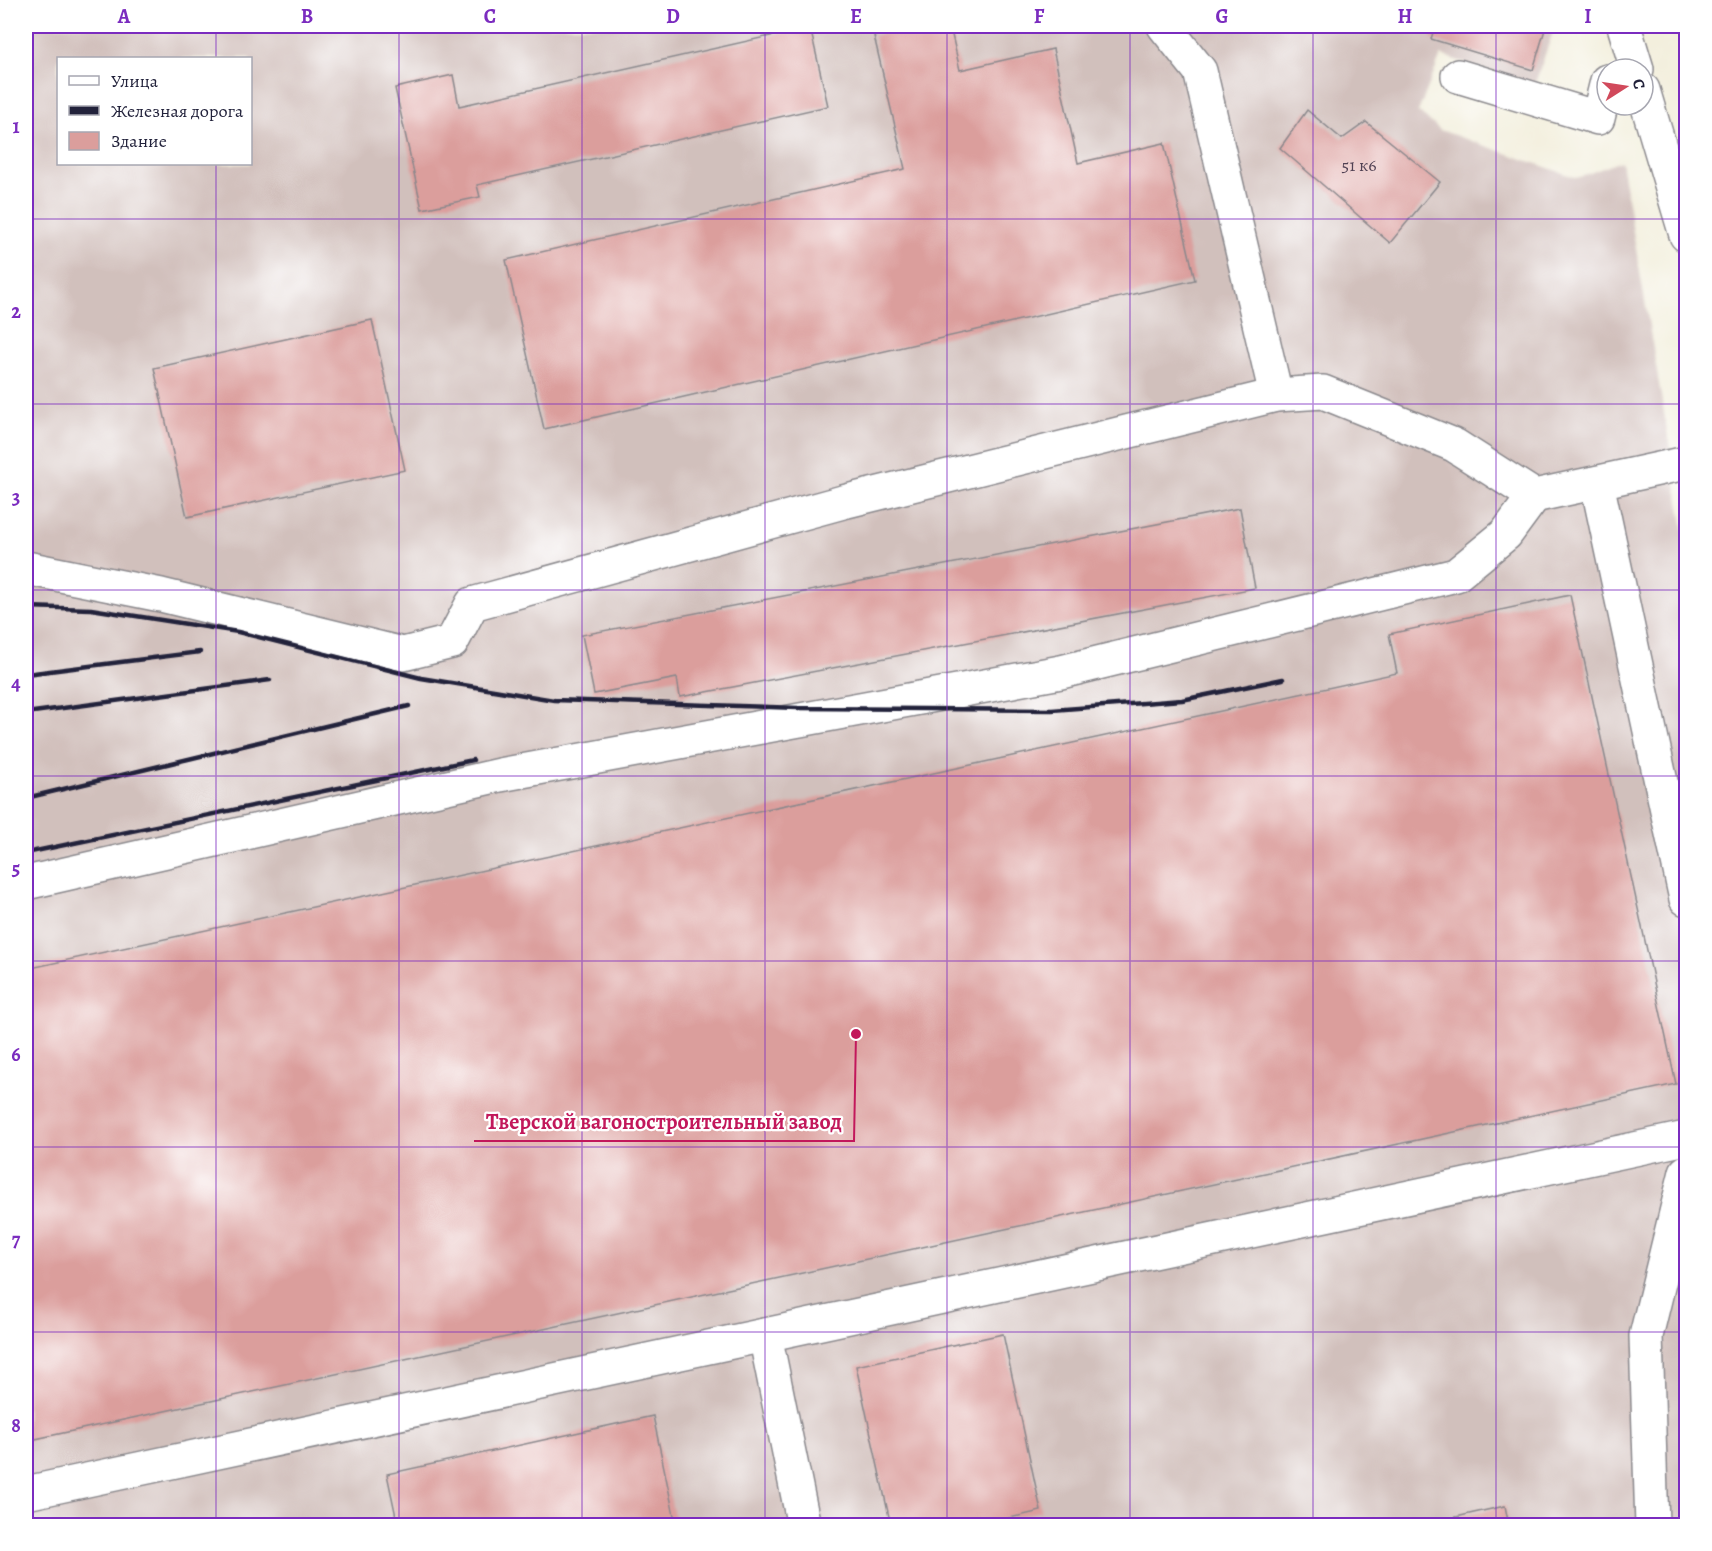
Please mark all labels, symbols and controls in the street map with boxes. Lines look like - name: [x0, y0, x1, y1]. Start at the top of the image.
- text: A: [117, 3, 131, 30]
- text: B: [301, 3, 313, 30]
- text: C: [484, 3, 496, 30]
- text: D: [666, 3, 680, 30]
- text: E: [850, 3, 862, 30]
- text: F: [1034, 3, 1045, 30]
- text: G: [1215, 3, 1229, 30]
- text: H: [1398, 3, 1413, 30]
- text: I: [1584, 3, 1592, 30]
- legend: [57, 57, 252, 165]
- north arrow: [1595, 57, 1655, 117]
- text: Улица: [111, 69, 159, 93]
- text: С: [1627, 77, 1651, 91]
- text: Железная дорога: [111, 99, 244, 123]
- text: 1: [12, 113, 20, 140]
- text: Здание: [111, 129, 167, 153]
- house number: 51 к6: [1341, 153, 1377, 177]
- text: 2: [11, 298, 21, 325]
- text: 3: [12, 484, 20, 511]
- text: 4: [11, 670, 21, 697]
- text: 5: [12, 855, 20, 882]
- text: 6: [11, 1041, 21, 1068]
- callout: Тверской вагоностроительный завод: [474, 1101, 854, 1141]
- text: Тверской вагоностроительный завод: [486, 1107, 842, 1137]
- text: 7: [12, 1226, 21, 1253]
- text: 8: [11, 1412, 21, 1439]

